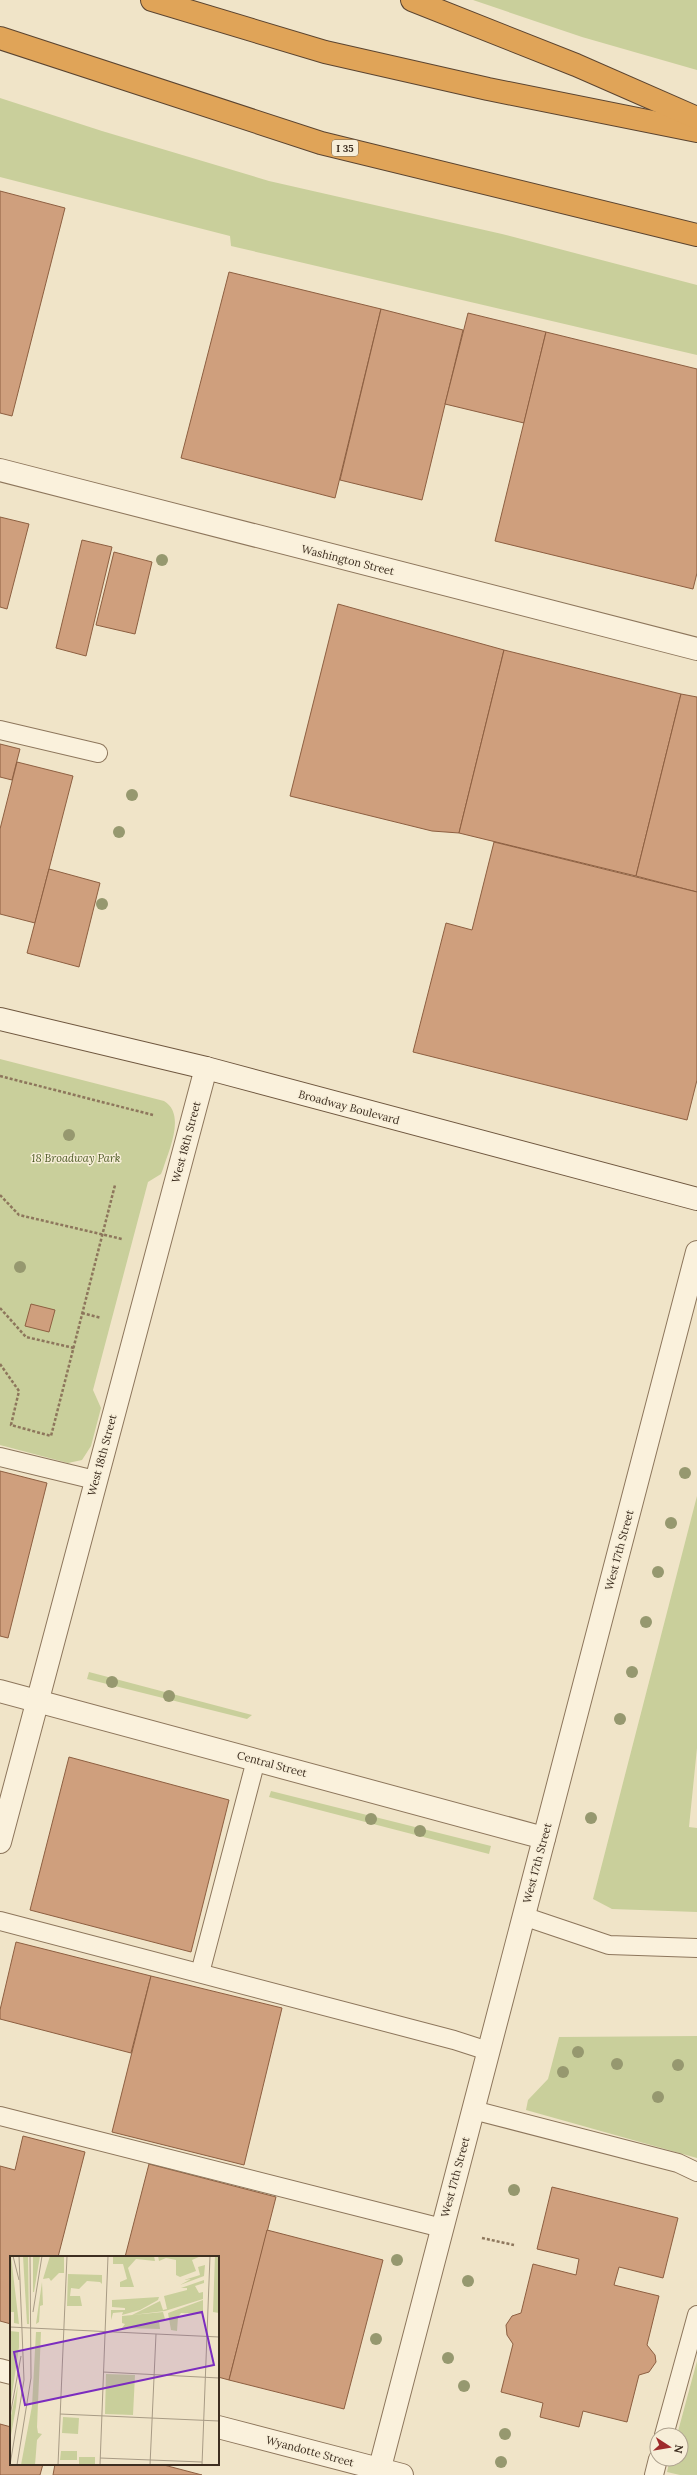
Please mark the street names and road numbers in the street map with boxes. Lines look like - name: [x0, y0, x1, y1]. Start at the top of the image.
- road number: I 35: [332, 140, 358, 156]
- street label: Washington Street: [300, 542, 397, 578]
- street label: Broadway Boulevard: [297, 1087, 402, 1127]
- street label: West 18th Street: [168, 1099, 204, 1184]
- street label: West 18th Street: [84, 1412, 120, 1497]
- street label: West 17th Street: [602, 1508, 637, 1592]
- street label: Central Street: [235, 1748, 309, 1780]
- street label: West 17th Street: [520, 1821, 555, 1905]
- street label: West 17th Street: [438, 2135, 473, 2219]
- street label: Wyandotte Street: [264, 2433, 356, 2470]

